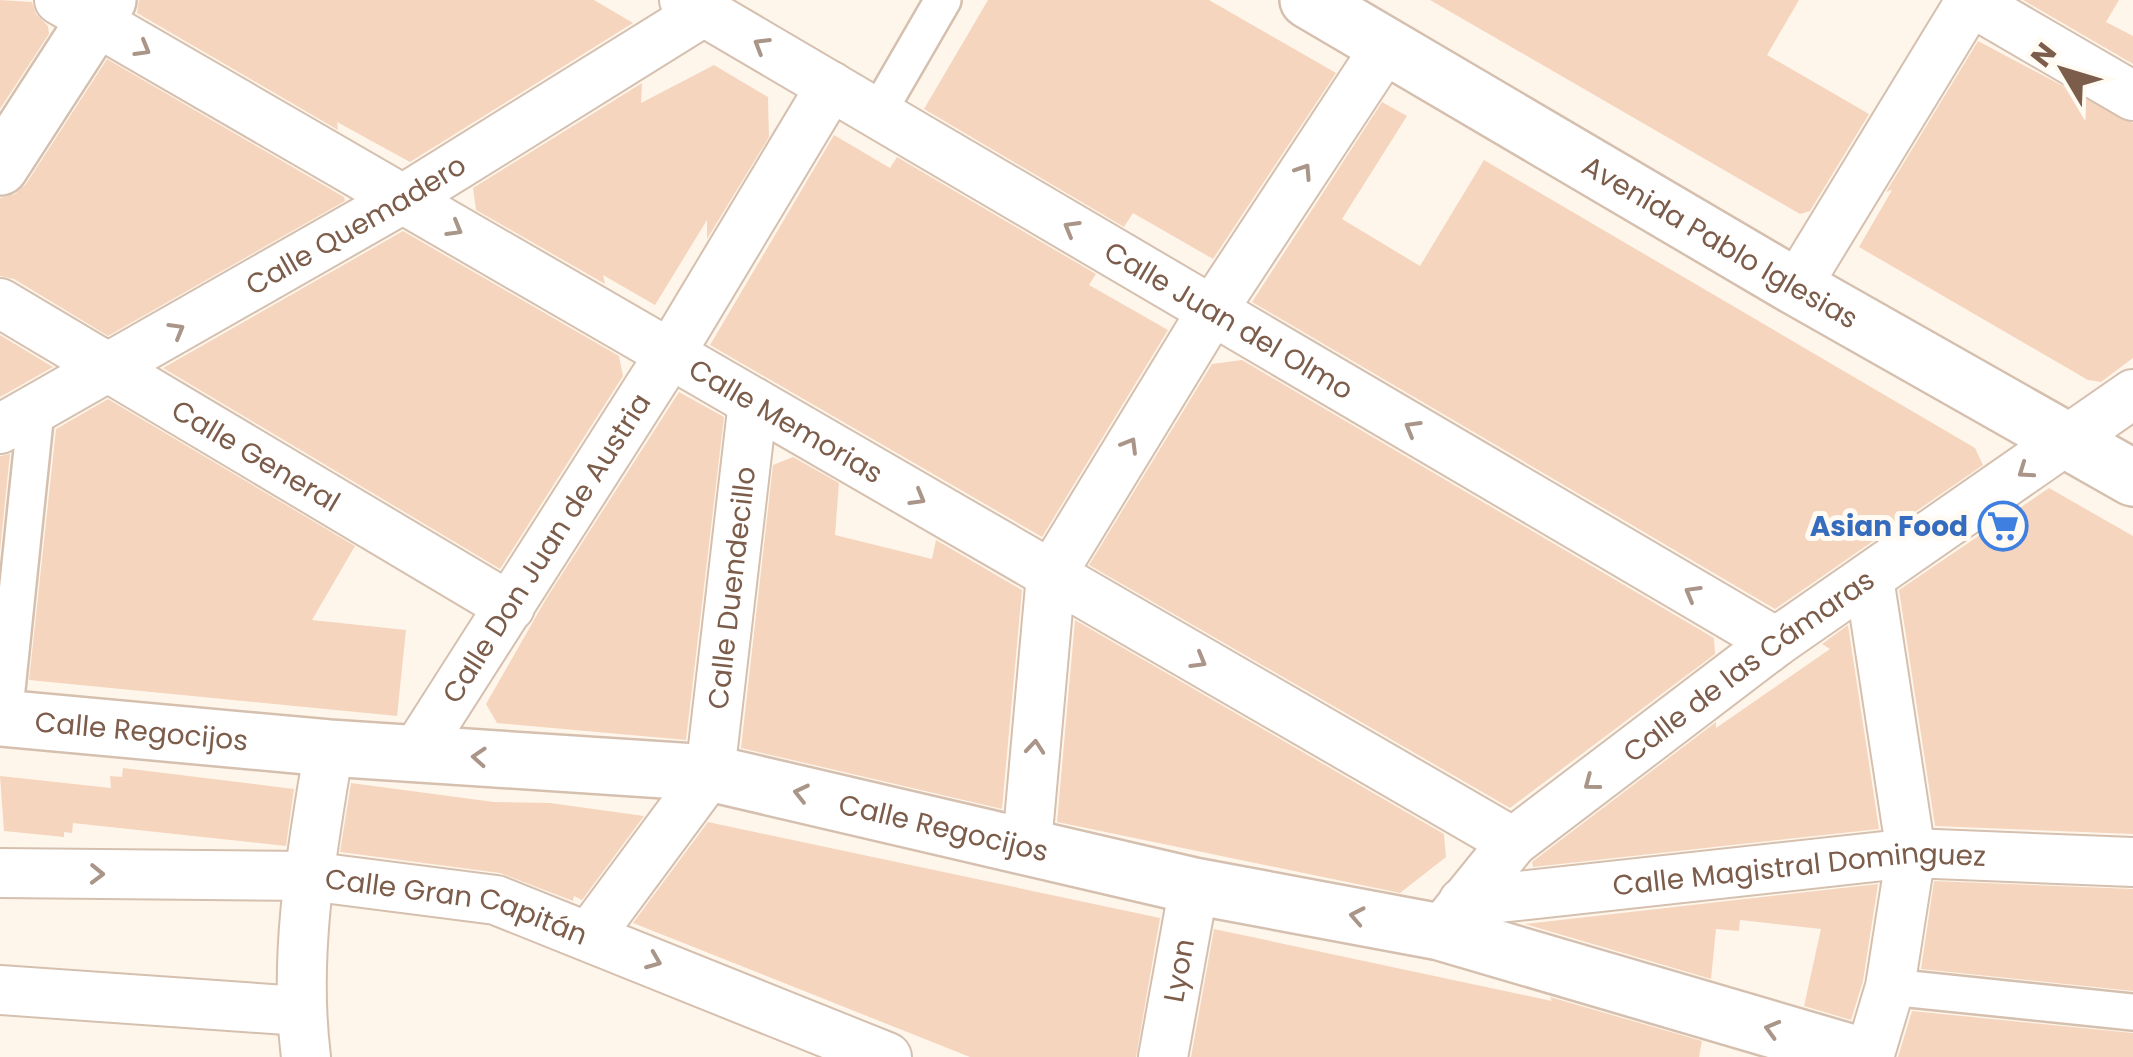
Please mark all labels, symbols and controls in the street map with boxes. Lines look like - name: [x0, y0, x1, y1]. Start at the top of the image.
- north arrow: [2013, 20, 2113, 120]
- text: N: [2022, 35, 2066, 75]
- one-way arrow: [132, 37, 150, 56]
- one-way arrow: [754, 38, 772, 57]
- street label: Calle Quemadero: [238, 145, 473, 304]
- street label: Avenida Pablo Iglesias: [1575, 146, 1865, 338]
- one-way arrow: [1292, 163, 1310, 182]
- one-way arrow: [444, 217, 462, 237]
- one-way arrow: [1064, 221, 1082, 240]
- street label: Calle Juan del Olmo: [1097, 232, 1361, 409]
- one-way arrow: [166, 323, 184, 343]
- street label: Calle Memorias: [682, 349, 890, 493]
- street label: Calle Don Juan de Austria: [433, 385, 660, 711]
- street label: Calle General: [164, 390, 348, 521]
- one-way arrow: [1405, 421, 1423, 440]
- one-way arrow: [1118, 438, 1137, 456]
- one-way arrow: [2017, 459, 2036, 477]
- street label: Calle Duendecillo: [698, 464, 765, 711]
- one-way arrow: [907, 485, 925, 505]
- supermarket icon: Asian Food: [1977, 500, 2029, 552]
- place label: Asian Food: [1810, 507, 1968, 546]
- street label: Calle de las Cámaras: [1615, 560, 1882, 771]
- one-way arrow: [1685, 586, 1703, 605]
- one-way arrow: [1188, 648, 1206, 668]
- street label: Calle Regocijos: [33, 702, 250, 760]
- one-way arrow: [1024, 739, 1046, 755]
- one-way arrow: [470, 746, 486, 768]
- one-way arrow: [1584, 771, 1602, 789]
- one-way arrow: [793, 784, 810, 805]
- street label: Calle Regocijos: [835, 784, 1052, 871]
- street label: Calle Magistral Dominguez: [1610, 833, 1987, 905]
- street label: Calle Gran Capitán: [323, 859, 593, 954]
- one-way arrow: [90, 863, 106, 885]
- one-way arrow: [1349, 907, 1366, 928]
- street label: Lyon: [1154, 936, 1204, 1005]
- one-way arrow: [645, 950, 662, 970]
- one-way arrow: [1764, 1020, 1781, 1041]

